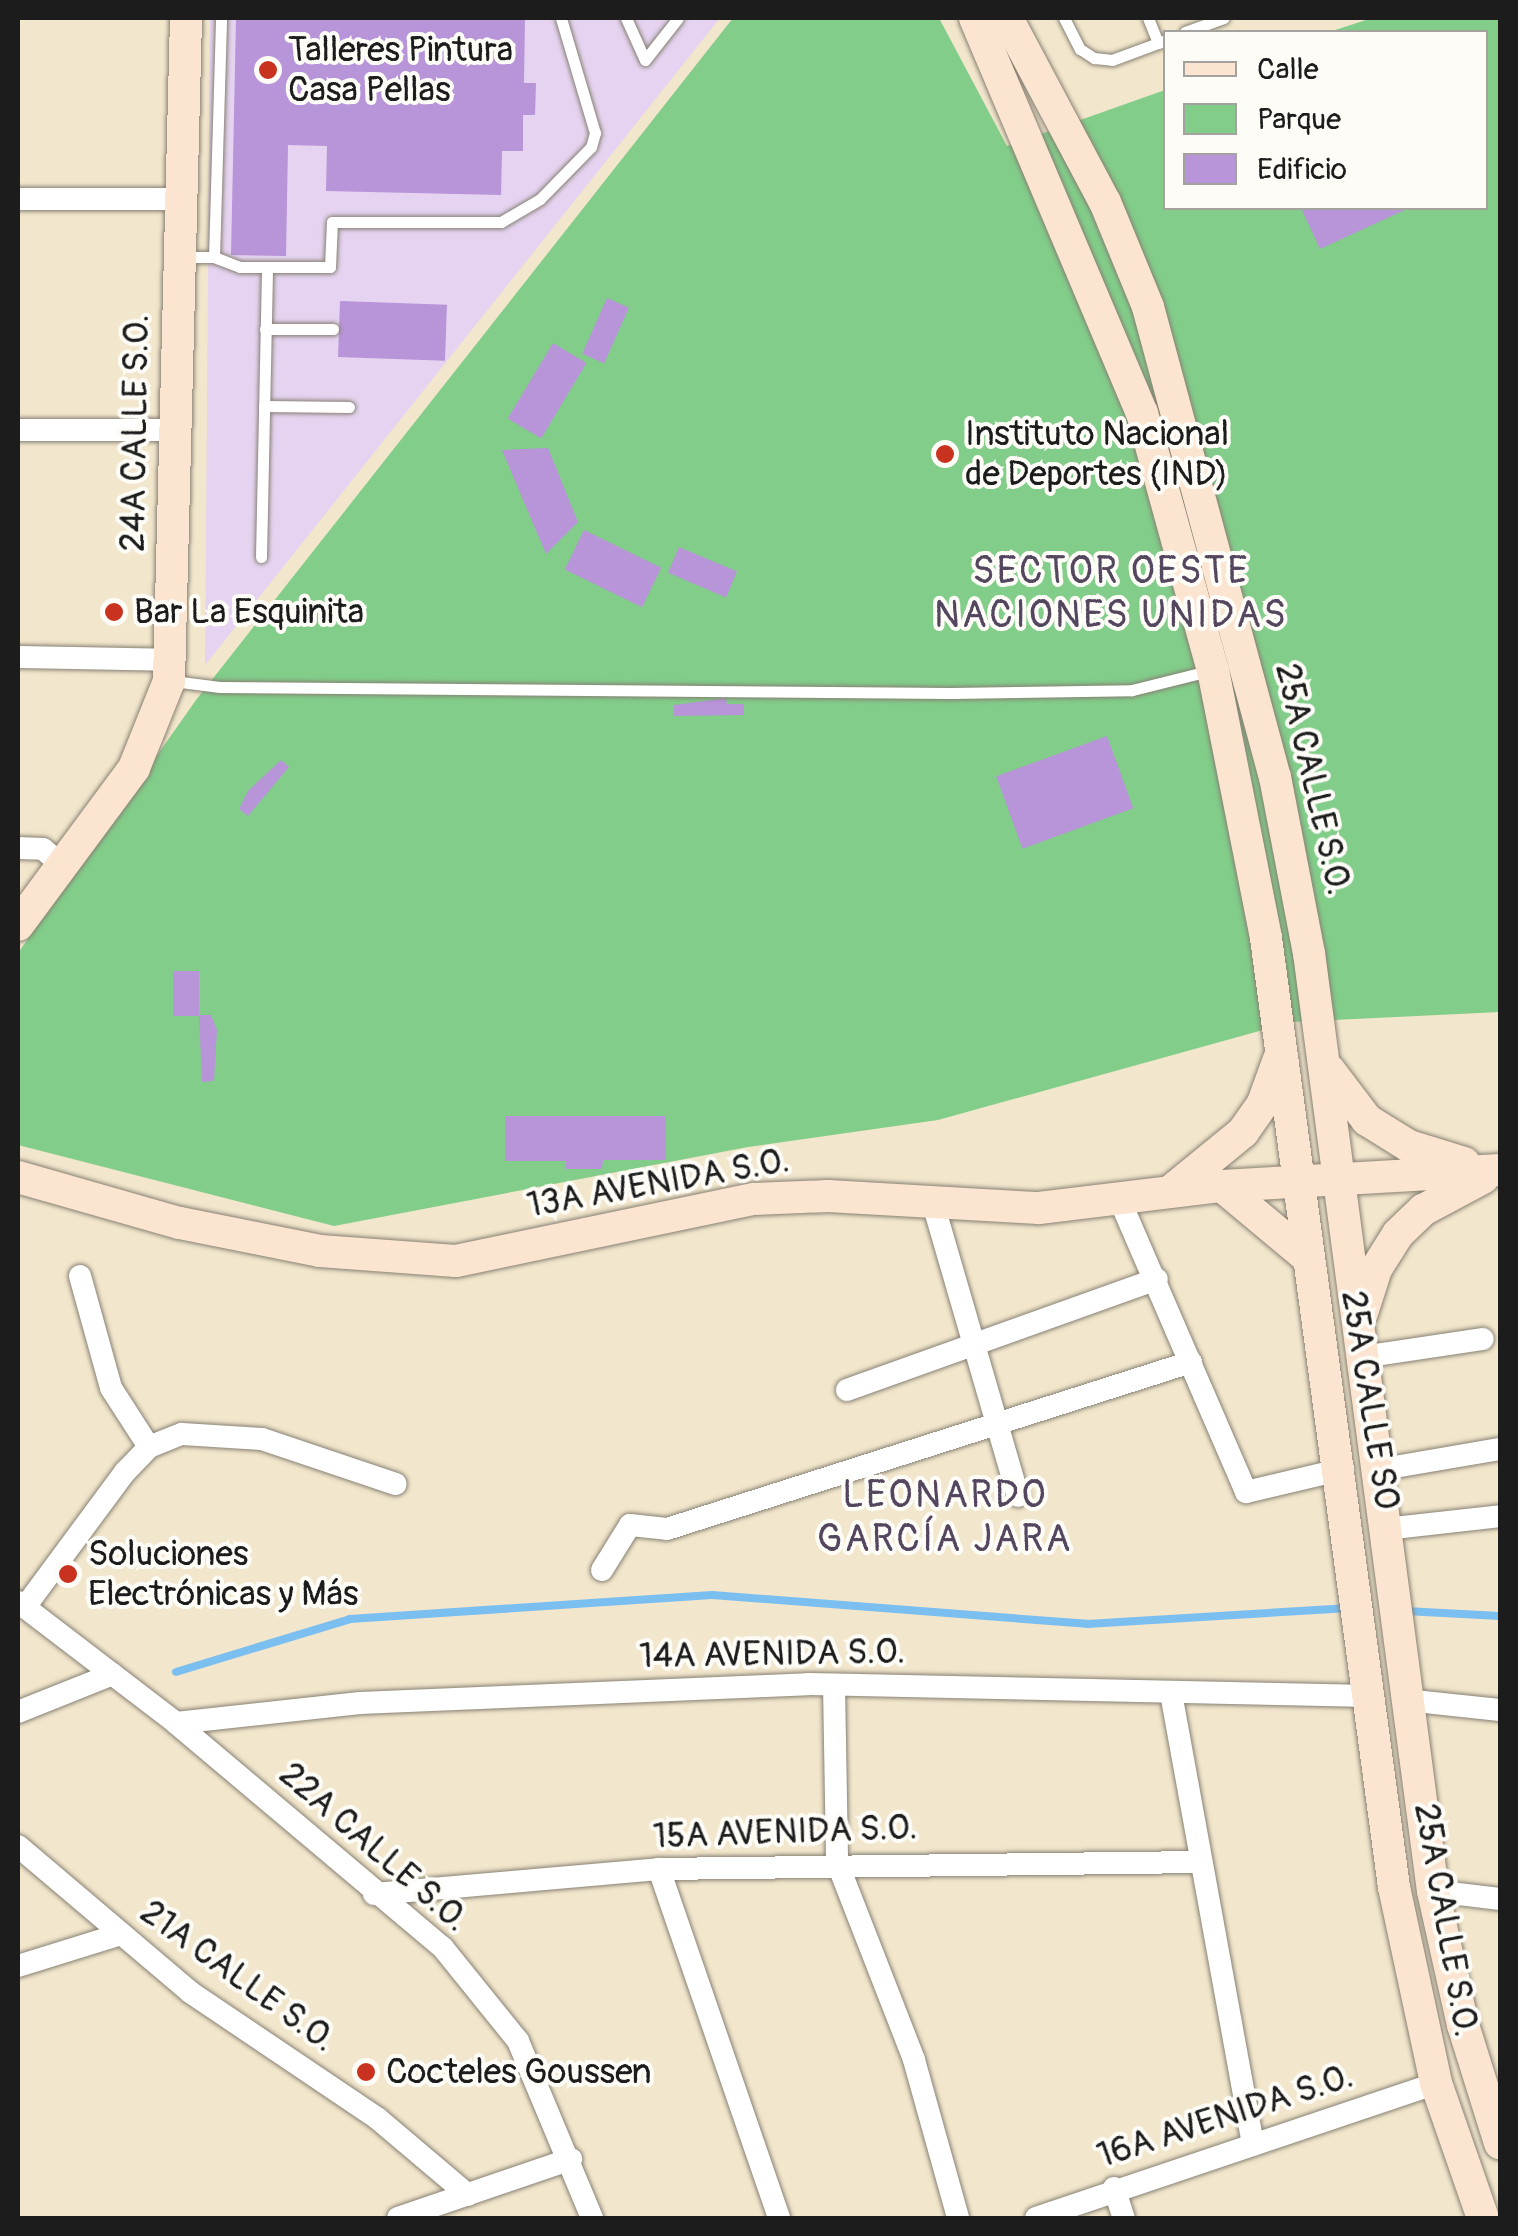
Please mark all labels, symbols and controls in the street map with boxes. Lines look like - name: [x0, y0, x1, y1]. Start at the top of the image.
- place label: Talleres Pintura Casa Pellas: [288, 29, 513, 111]
- legend: [1163, 30, 1488, 210]
- text: Calle: [1257, 51, 1319, 88]
- marker: Talleres Pintura Casa Pellas: [257, 59, 279, 81]
- text: Parque: [1257, 101, 1341, 138]
- text: Edificio: [1257, 151, 1347, 188]
- street label: 24A CALLE S.O.: [112, 314, 158, 552]
- place label: Instituto Nacional de Deportes (IND): [965, 413, 1229, 495]
- marker: Instituto Nacional de Deportes (IND): [934, 443, 956, 465]
- district label: SECTOR OESTE NACIONES UNIDAS: [934, 549, 1288, 638]
- place label: Bar La Esquinita: [134, 591, 364, 633]
- marker: Bar La Esquinita: [103, 601, 125, 623]
- street label: 25A CALLE S.O.: [1266, 659, 1360, 899]
- street label: 13A AVENIDA S.O.: [524, 1139, 792, 1227]
- street label: 25A CALLE SO: [1332, 1288, 1408, 1512]
- district label: LEONARDO GARCÍA JARA: [817, 1473, 1073, 1562]
- place label: Soluciones Electrónicas y Más: [88, 1533, 358, 1615]
- marker: Soluciones Electrónicas y Más: [57, 1563, 79, 1585]
- street label: 14A AVENIDA S.O.: [639, 1631, 905, 1677]
- street label: 22A CALLE S.O.: [271, 1753, 477, 1941]
- street label: 25A CALLE S.O.: [1405, 1800, 1487, 2040]
- street label: 15A AVENIDA S.O.: [652, 1806, 918, 1858]
- street label: 21A CALLE S.O.: [132, 1891, 344, 2061]
- place label: Cocteles Goussen: [386, 2051, 652, 2093]
- street label: 16A AVENIDA S.O.: [1092, 2055, 1358, 2177]
- marker: Cocteles Goussen: [355, 2061, 377, 2083]

